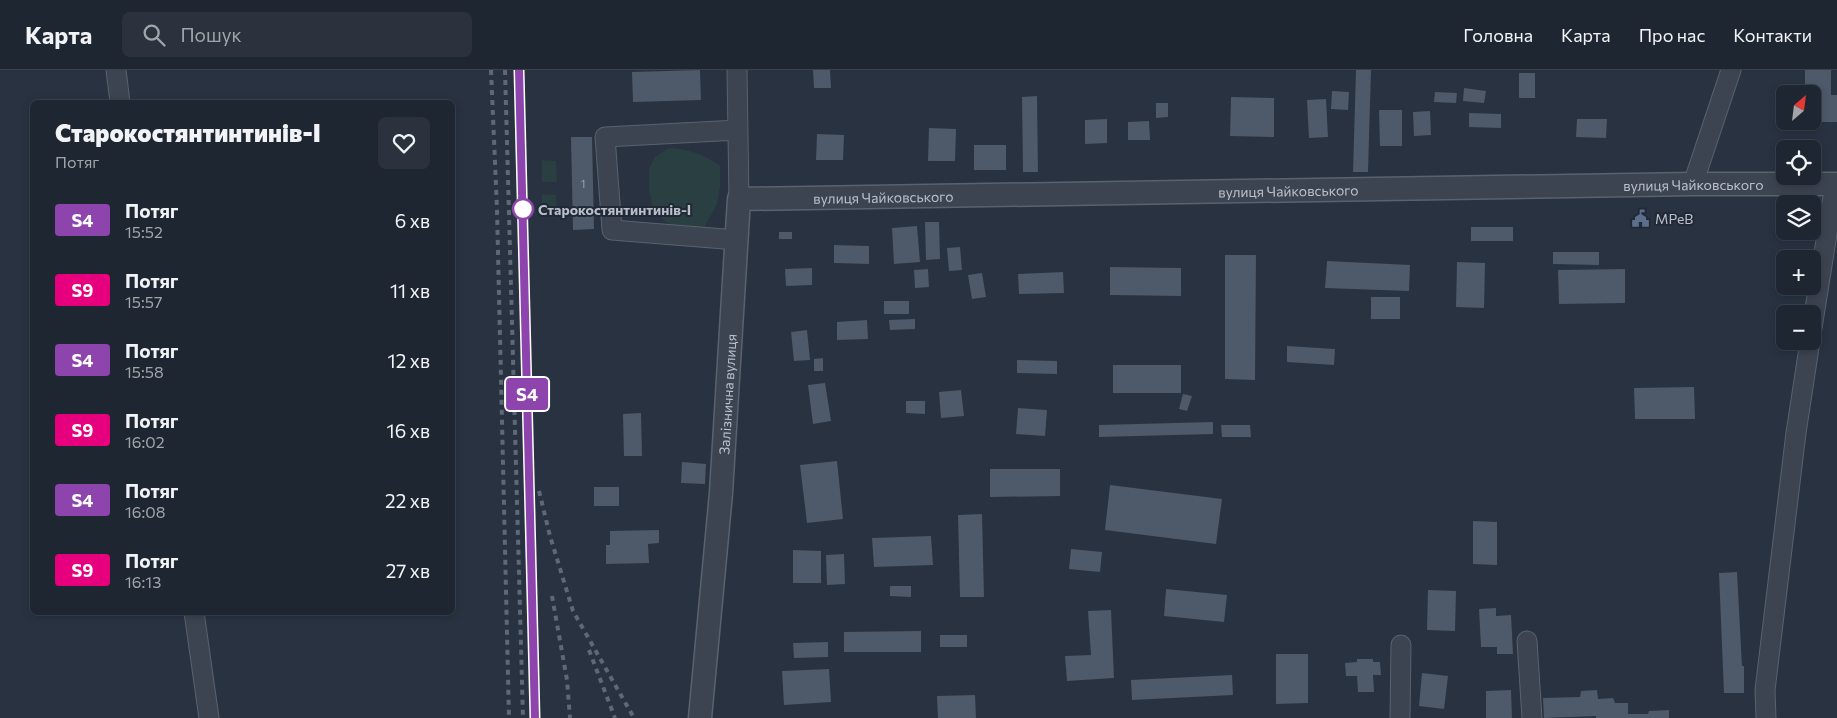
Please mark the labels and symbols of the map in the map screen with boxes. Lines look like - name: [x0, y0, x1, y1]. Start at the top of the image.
- north arrow: [1776, 85, 1821, 130]
- street label: вулиця Чайковського: [1623, 175, 1764, 194]
- house number: 1: [581, 177, 585, 190]
- street label: вулиця Чайковського: [1218, 181, 1359, 200]
- street label: вулиця Чайковського: [813, 187, 954, 206]
- marker: Старокостянтинтинів-І: [512, 198, 534, 220]
- place label: Старокостянтинтинів-І: [538, 201, 691, 218]
- public building icon: МРеВ: [1631, 208, 1651, 228]
- place label: МРеВ: [1655, 210, 1693, 227]
- street label: Залізнична вулиця: [715, 333, 739, 455]
- line badge: S4: [504, 378, 550, 410]

